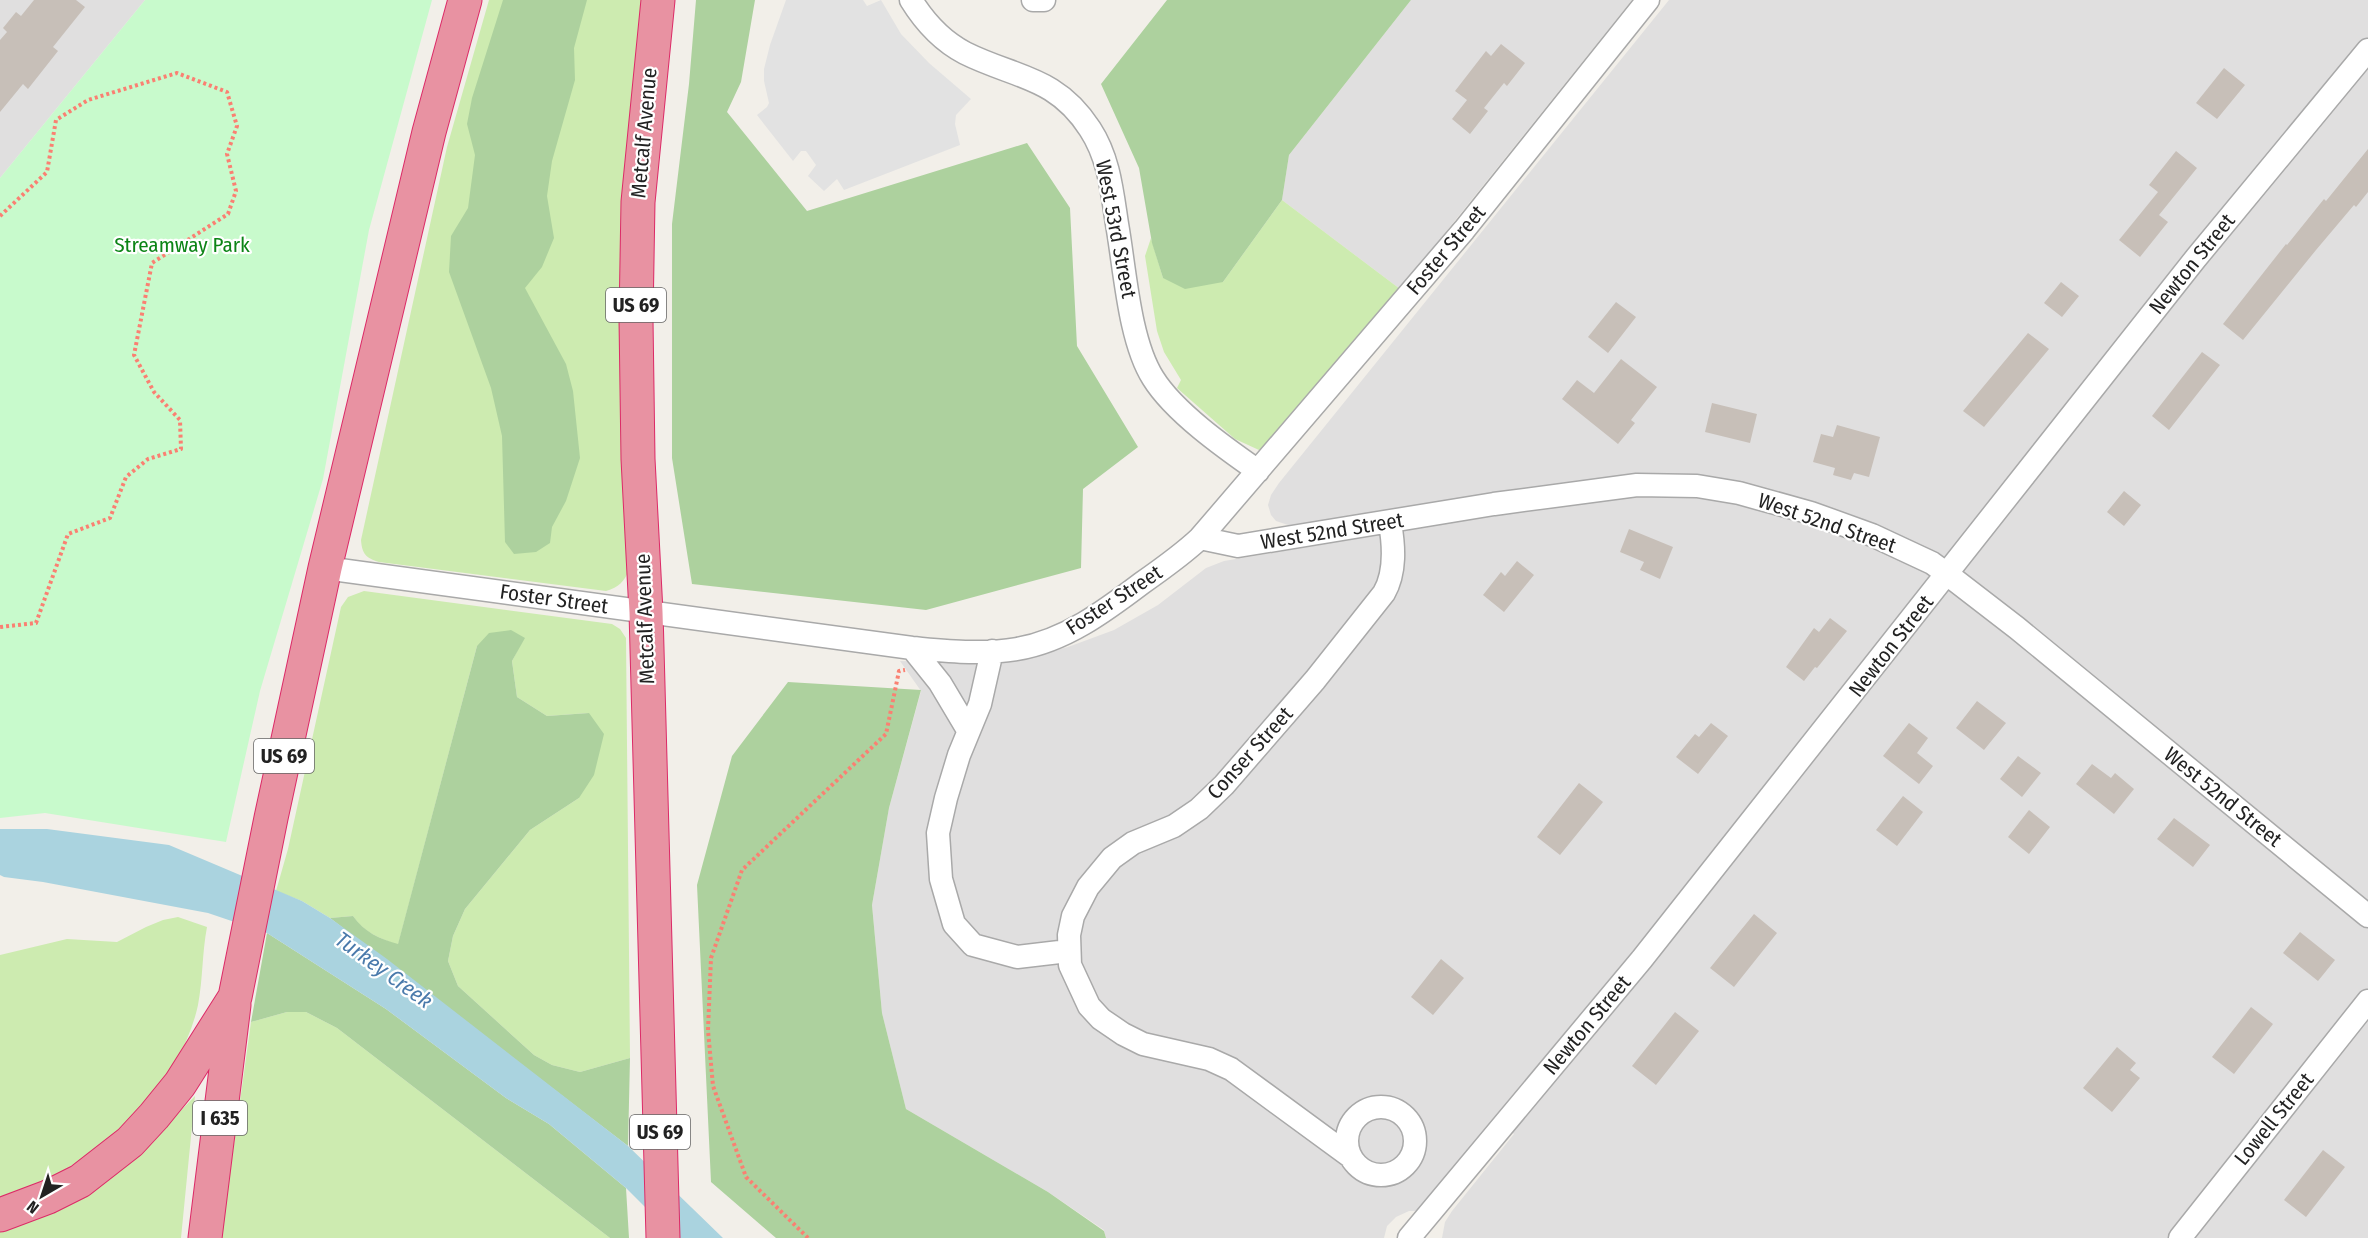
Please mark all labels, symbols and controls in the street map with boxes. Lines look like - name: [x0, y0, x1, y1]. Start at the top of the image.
- street label: Metcalf Avenue: [625, 67, 663, 199]
- street label: West 53rd Street: [1090, 158, 1142, 300]
- street label: Foster Street: [1401, 200, 1491, 300]
- street label: Newton Street: [2143, 208, 2241, 320]
- park label: Streamway Park: [114, 232, 250, 258]
- road number: US 69: [606, 288, 666, 322]
- street label: West 52nd Street: [1755, 487, 1900, 559]
- street label: West 52nd Street: [1259, 507, 1405, 555]
- street label: Metcalf Avenue: [630, 553, 660, 685]
- street label: Foster Street: [1061, 559, 1167, 641]
- street label: Foster Street: [498, 579, 610, 619]
- street label: Newton Street: [1843, 590, 1939, 702]
- street label: Conser Street: [1202, 701, 1298, 805]
- road number: US 69: [254, 739, 314, 773]
- street label: West 52nd Street: [2159, 742, 2287, 853]
- water label: Turkey Creek: [330, 926, 438, 1014]
- street label: Newton Street: [1538, 970, 1636, 1080]
- street label: Lowell Street: [2229, 1067, 2319, 1171]
- road number: I 635: [193, 1101, 247, 1135]
- road number: US 69: [630, 1115, 690, 1149]
- north arrow: [12, 1166, 72, 1226]
- text: N: [23, 1197, 43, 1218]

